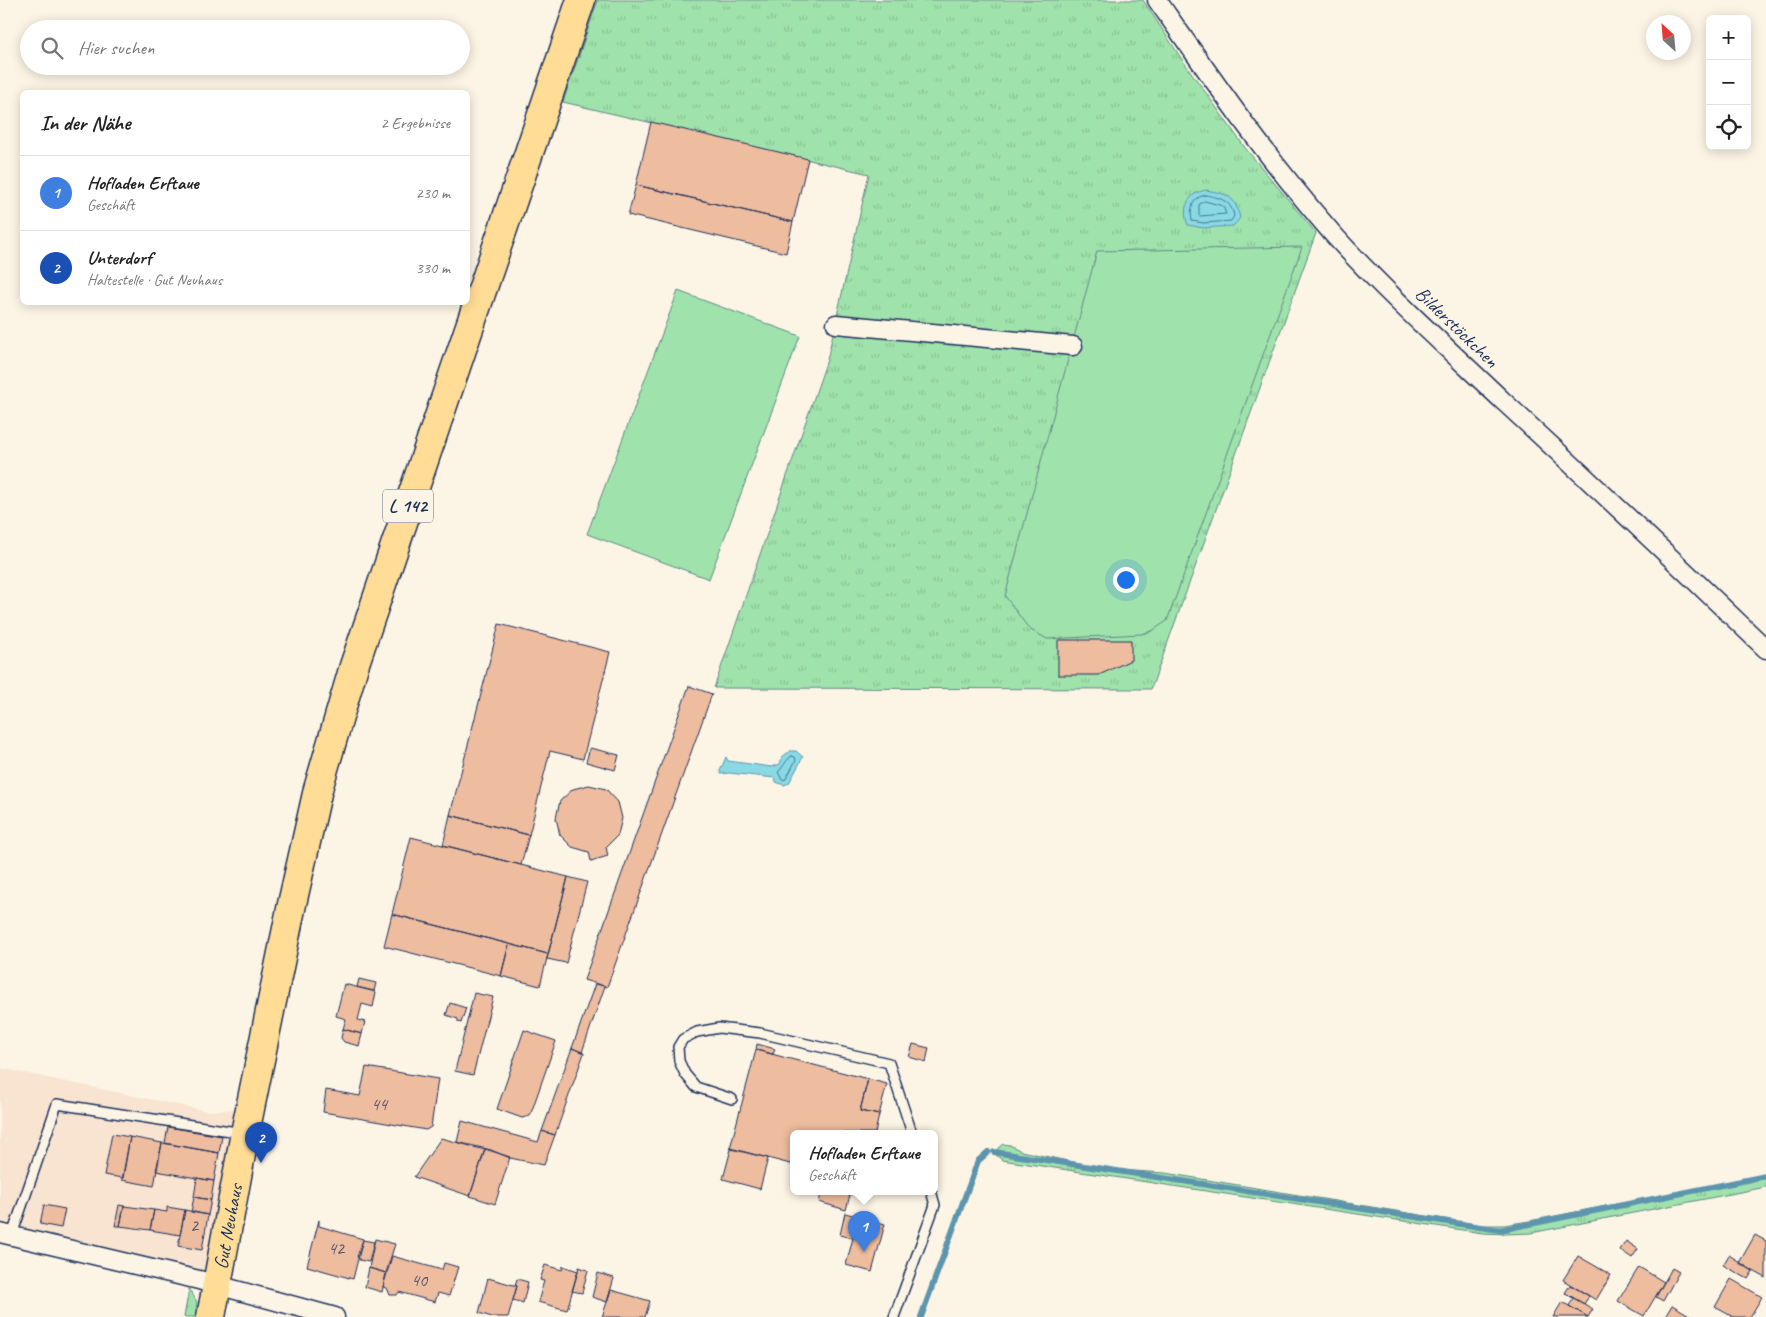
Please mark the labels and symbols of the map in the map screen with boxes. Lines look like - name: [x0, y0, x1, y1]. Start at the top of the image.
- north arrow: [1646, 15, 1691, 60]
- street label: Bilderstöckchen: [1410, 281, 1505, 374]
- road number: L 142: [383, 490, 433, 522]
- your location: [1113, 567, 1139, 593]
- house number: 44: [371, 1093, 389, 1115]
- pin: 2: [245, 1122, 277, 1163]
- street label: Gut Neuhaus: [208, 1180, 248, 1271]
- pin: 1: [848, 1211, 880, 1252]
- house number: 2: [190, 1214, 200, 1236]
- house number: 42: [328, 1237, 346, 1259]
- house number: 40: [411, 1269, 429, 1291]

